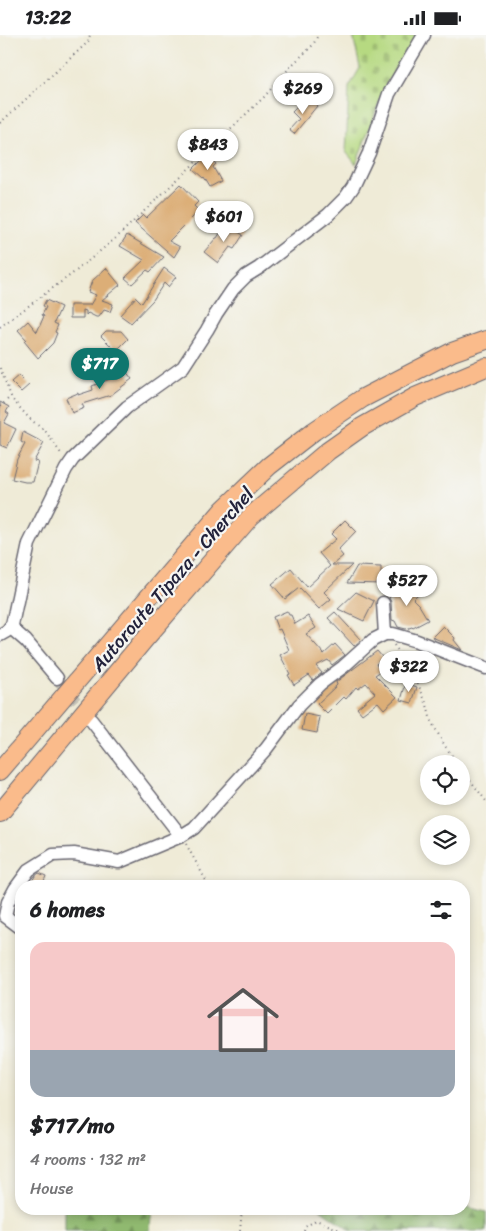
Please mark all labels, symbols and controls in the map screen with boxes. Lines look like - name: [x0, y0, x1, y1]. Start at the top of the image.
- text: 13:22: [25, 1, 71, 34]
- pin: $269: [273, 73, 333, 115]
- text: $269: [284, 74, 322, 103]
- pin: $843: [178, 129, 238, 171]
- text: $843: [188, 130, 228, 159]
- pin: $601: [194, 201, 254, 243]
- text: $601: [206, 202, 242, 231]
- pin: $717: [70, 347, 130, 390]
- text: $717: [82, 349, 118, 378]
- street label: Autoroute Tipaza - Cherchel: [82, 479, 263, 680]
- pin: $527: [377, 565, 437, 607]
- text: $527: [388, 566, 426, 595]
- pin: $322: [379, 651, 439, 693]
- text: $322: [390, 652, 428, 681]
- map controls: [420, 755, 470, 865]
- button: locate: [420, 755, 470, 805]
- button: layers: [420, 815, 470, 865]
- text: 6 homes: [30, 891, 105, 929]
- icon: filters: [427, 896, 455, 924]
- icon: home: [198, 975, 288, 1065]
- text: $717/mo: [30, 1107, 114, 1145]
- text: 4 rooms · 132 m²: [30, 1145, 146, 1174]
- text: House: [30, 1174, 73, 1203]

